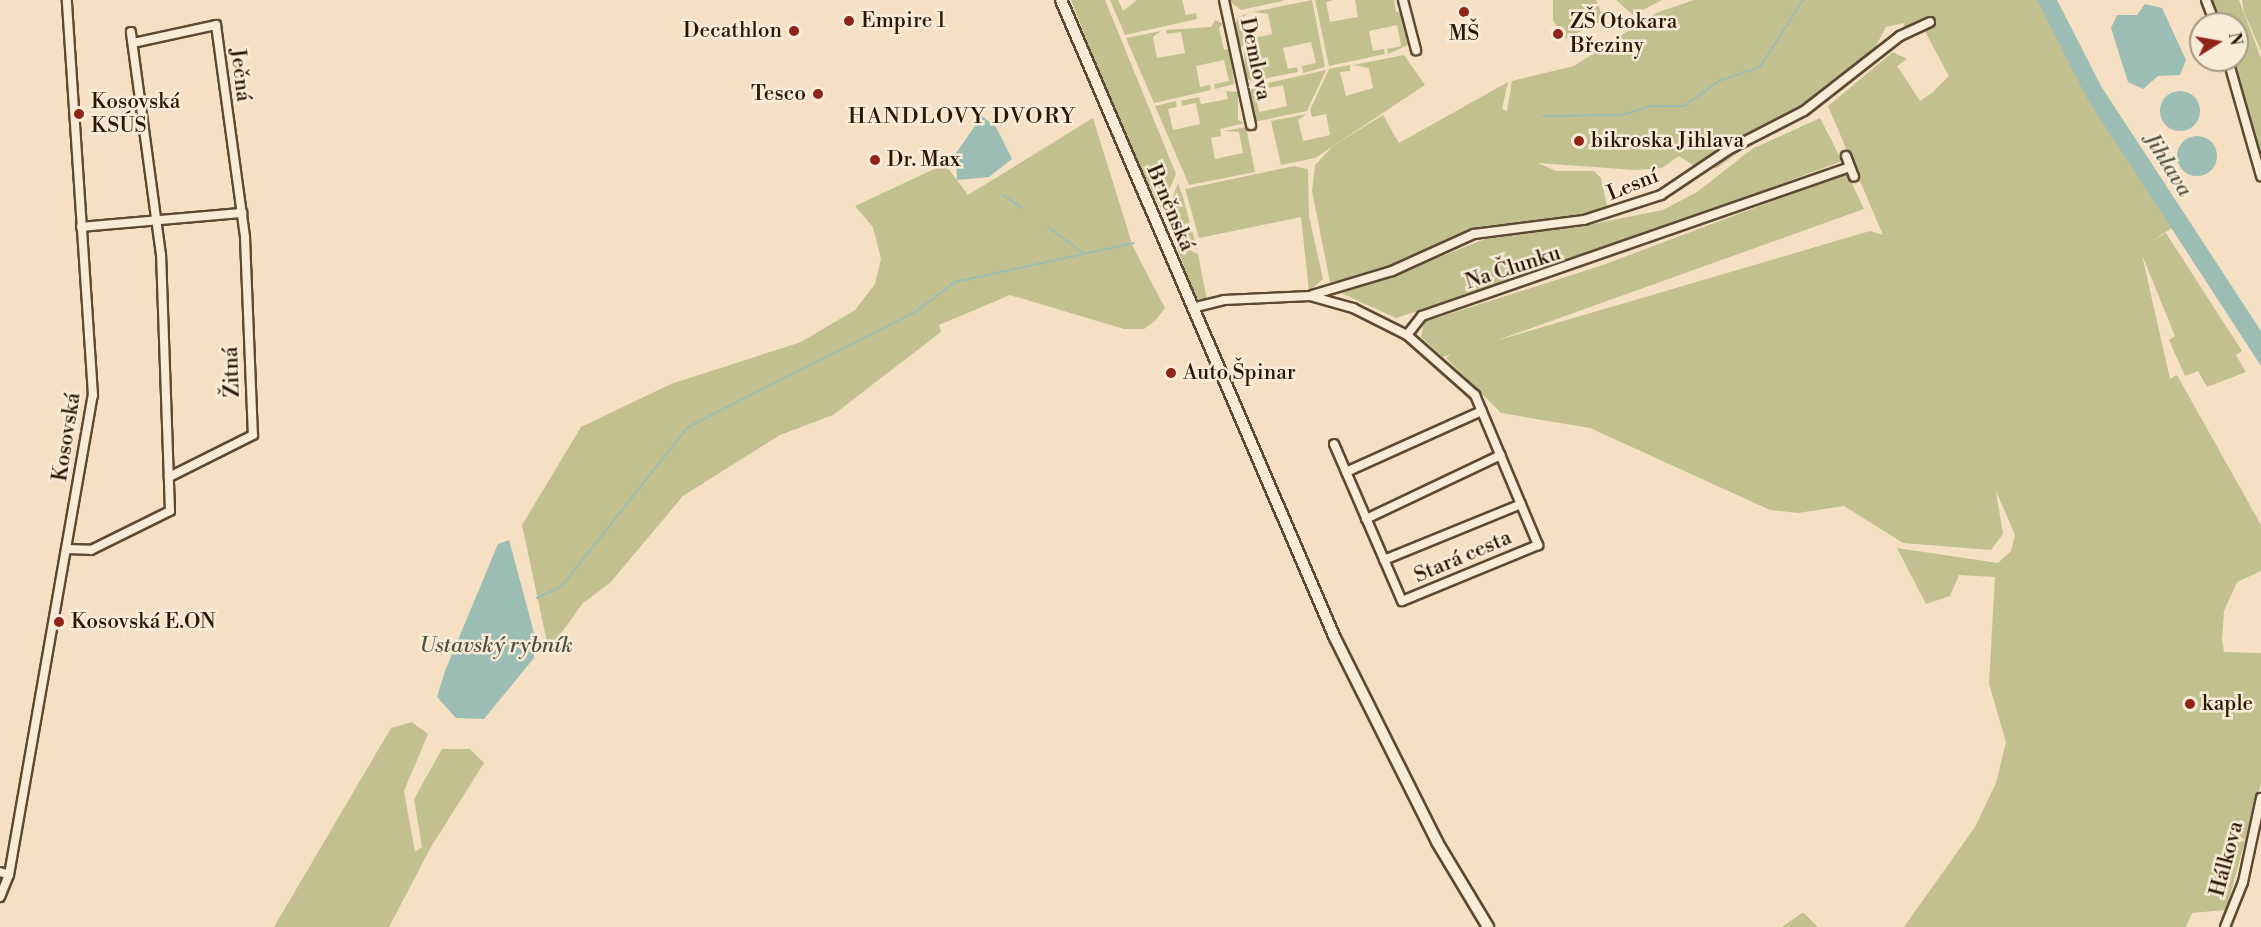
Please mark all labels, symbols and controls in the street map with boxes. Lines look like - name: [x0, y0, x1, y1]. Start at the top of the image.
- marker: MŠ: [1457, 5, 1471, 19]
- place label: Empire 1: [861, 8, 946, 34]
- place label: ZŠ Otokara Březiny: [1570, 9, 1677, 59]
- north arrow: [2189, 12, 2249, 72]
- marker: Empire 1: [842, 14, 856, 28]
- street label: Demlova: [1234, 15, 1276, 103]
- place label: Decathlon: [683, 18, 782, 44]
- place label: MŠ: [1449, 21, 1479, 47]
- marker: Decathlon: [787, 24, 801, 38]
- marker: ZŠ Otokara Březiny: [1551, 27, 1565, 41]
- text: N: [2224, 31, 2246, 47]
- street label: Ječná: [224, 47, 256, 103]
- place label: Tesco: [751, 81, 806, 107]
- marker: Tesco: [811, 87, 825, 101]
- place label: Kosovská KSÚS: [91, 89, 180, 139]
- district label: HANDLOVY DVORY: [848, 104, 1076, 130]
- marker: Kosovská KSÚS: [72, 107, 86, 121]
- place label: bikroska Jihlava: [1591, 128, 1744, 154]
- water label: Jihlava: [2138, 128, 2198, 202]
- marker: bikroska Jihlava: [1572, 134, 1586, 148]
- place label: Dr. Max: [887, 147, 960, 173]
- marker: Dr. Max: [868, 153, 882, 167]
- street label: Brněnská: [1141, 161, 1199, 255]
- street label: Lesní: [1604, 163, 1662, 207]
- street label: Na Člunku: [1462, 241, 1564, 295]
- street label: Žitná: [219, 346, 245, 398]
- place label: Auto Špinar: [1183, 360, 1296, 386]
- marker: Auto Špinar: [1164, 366, 1178, 380]
- street label: Kosovská: [48, 391, 86, 483]
- street label: Stará cesta: [1411, 525, 1515, 589]
- place label: Kosovská E.ON: [71, 609, 216, 635]
- marker: Kosovská E.ON: [52, 615, 66, 629]
- water label: Ustavský rybník: [419, 633, 573, 659]
- place label: kaple: [2202, 691, 2253, 717]
- marker: kaple: [2183, 697, 2197, 711]
- street label: Hálkova: [2205, 819, 2249, 899]

